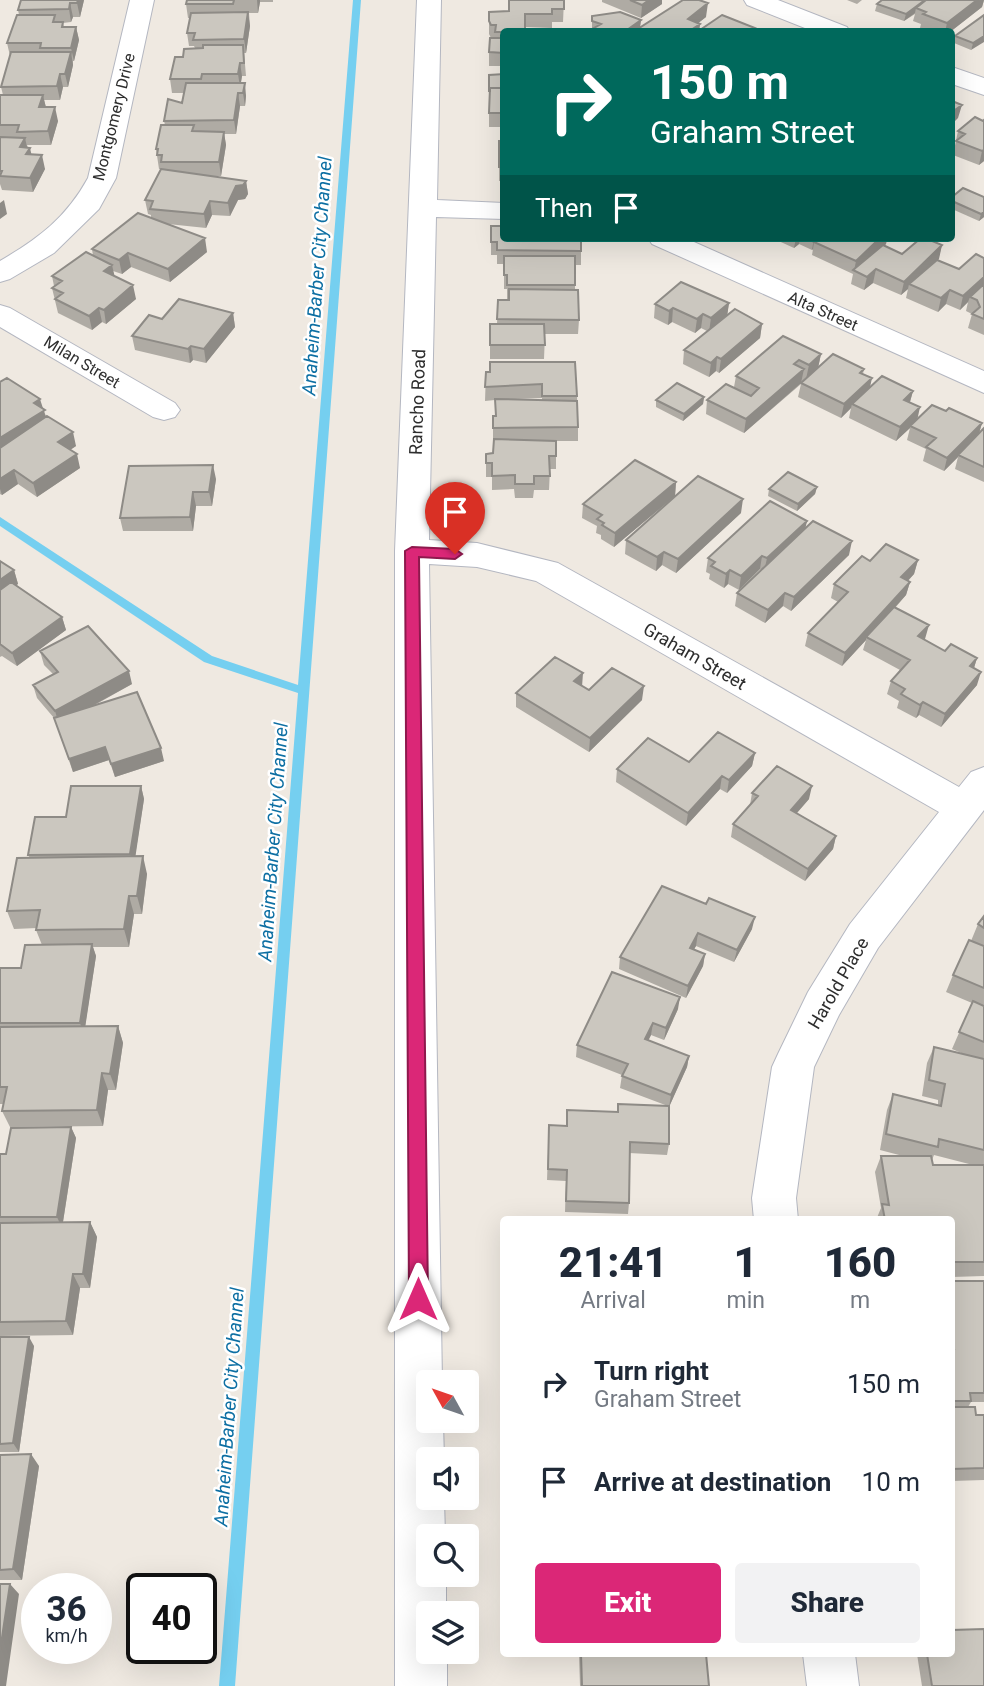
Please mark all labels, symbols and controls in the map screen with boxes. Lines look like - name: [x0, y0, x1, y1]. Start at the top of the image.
- street label: Montgomery Drive: [89, 51, 139, 183]
- text: 150 m: [650, 54, 789, 111]
- icon: right: [535, 56, 626, 147]
- text: Graham Street: [650, 113, 855, 151]
- water label: Anaheim-Barber City Channel: [297, 155, 337, 397]
- icon: arrive: [607, 189, 645, 227]
- text: Then: [535, 193, 593, 223]
- street label: Alta Street: [785, 287, 861, 335]
- street label: Milan Street: [40, 332, 124, 392]
- street label: Rancho Road: [405, 349, 429, 455]
- pin: [425, 482, 485, 554]
- icon: arrive: [436, 493, 474, 531]
- street label: Graham Street: [640, 618, 750, 694]
- water label: Anaheim-Barber City Channel: [253, 721, 293, 963]
- street label: Harold Place: [803, 933, 873, 1033]
- text: 21:41: [559, 1238, 668, 1287]
- text: 1: [734, 1238, 758, 1287]
- text: 160: [824, 1238, 896, 1287]
- position arrow: [381, 1262, 455, 1336]
- water label: Anaheim-Barber City Channel: [209, 1286, 249, 1528]
- text: Arrival: [581, 1287, 646, 1314]
- text: min: [726, 1287, 765, 1314]
- text: m: [850, 1287, 870, 1314]
- text: Turn right: [594, 1356, 709, 1386]
- icon: right: [535, 1365, 573, 1403]
- text: 150 m: [847, 1369, 920, 1399]
- north arrow: [416, 1370, 480, 1433]
- map controls: [416, 1370, 479, 1664]
- text: Graham Street: [594, 1386, 741, 1413]
- button: sound: [416, 1447, 479, 1510]
- icon: arrive: [535, 1463, 573, 1501]
- text: Arrive at destination: [594, 1467, 831, 1497]
- text: 10 m: [862, 1467, 920, 1497]
- button: search: [416, 1524, 479, 1587]
- button: Exit: [535, 1563, 721, 1643]
- button: Share: [735, 1563, 920, 1643]
- speed limit sign: 40: [126, 1573, 217, 1664]
- text: 36: [46, 1589, 87, 1630]
- button: layers: [416, 1601, 479, 1664]
- text: km/h: [45, 1625, 88, 1646]

